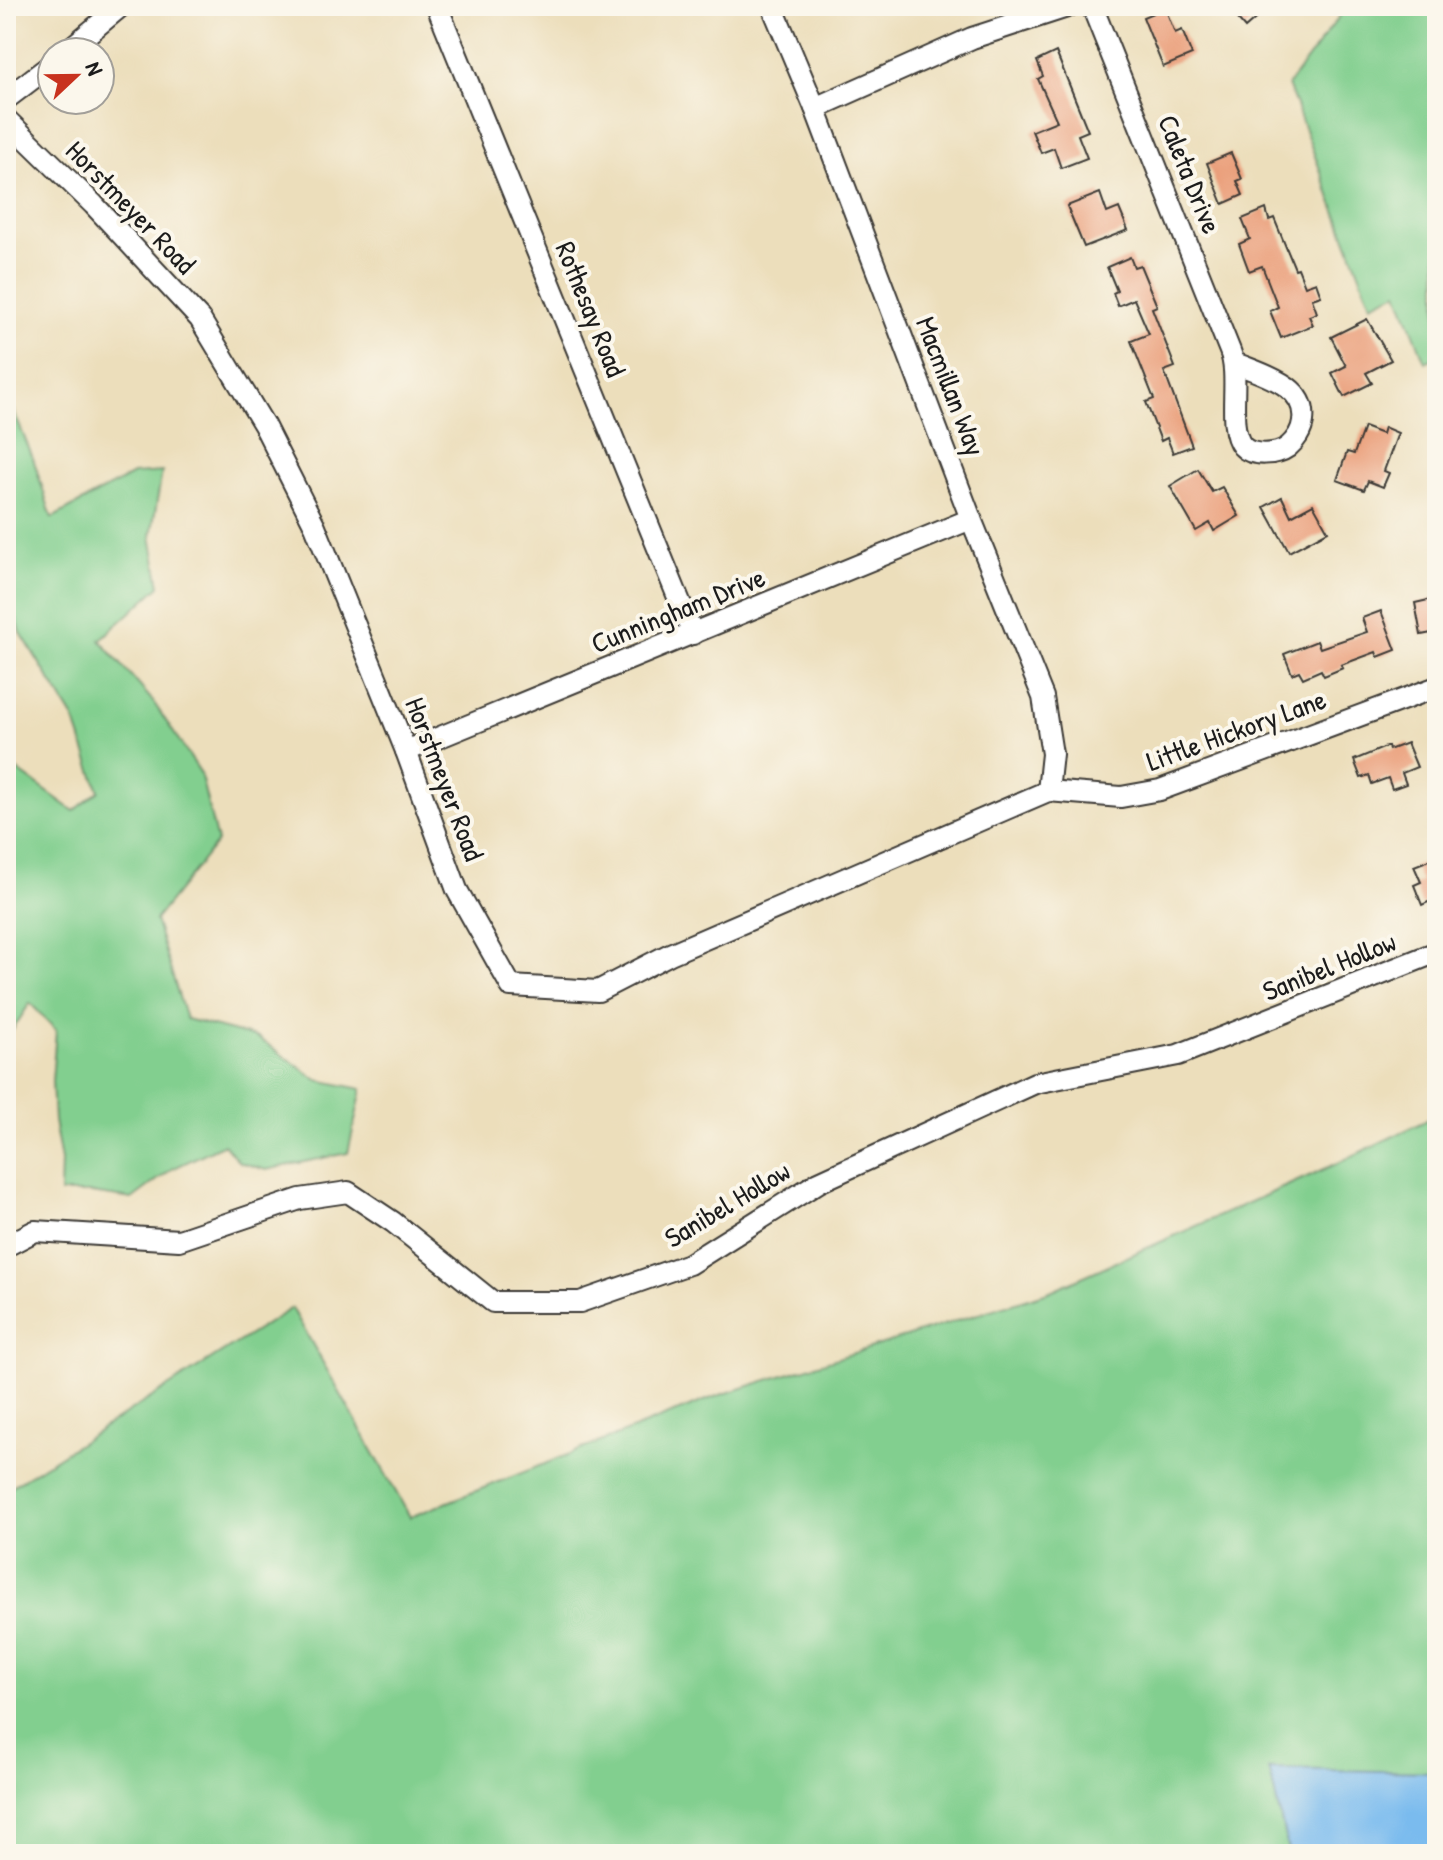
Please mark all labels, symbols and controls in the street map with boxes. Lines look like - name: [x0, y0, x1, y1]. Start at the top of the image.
- north arrow: [36, 36, 116, 116]
- text: N: [78, 57, 111, 80]
- street label: Caleta Drive: [1149, 109, 1231, 239]
- street label: Horstmeyer Road: [58, 132, 204, 282]
- street label: Rothesay Road: [547, 236, 635, 382]
- street label: Macmillan Way: [907, 311, 995, 461]
- street label: Cunningham Drive: [586, 558, 770, 662]
- street label: Little Hickory Lane: [1141, 680, 1331, 780]
- street label: Horstmeyer Road: [396, 692, 494, 866]
- street label: Sanibel Hollow: [1257, 922, 1401, 1010]
- street label: Sanibel Hollow: [657, 1152, 797, 1256]

